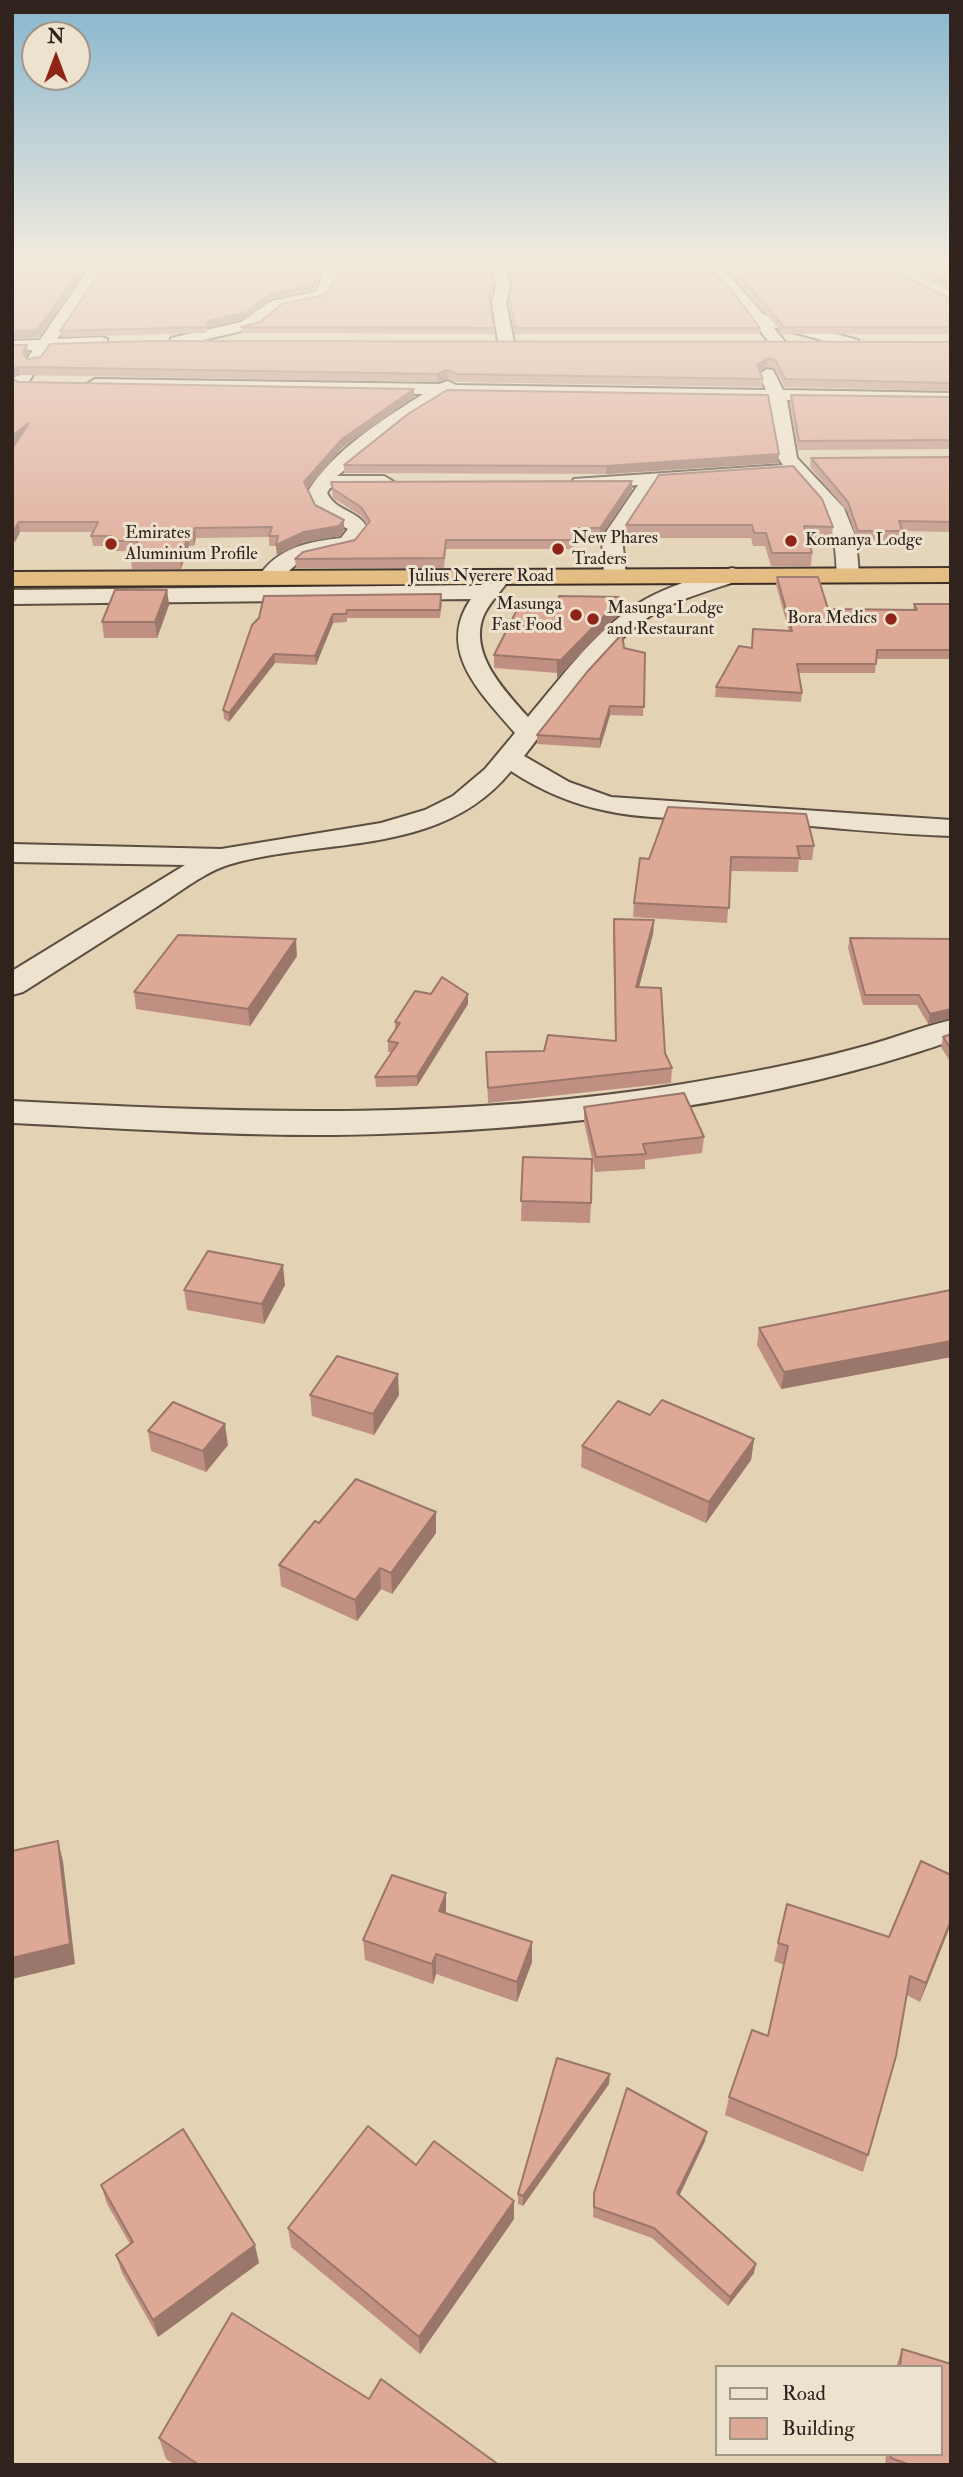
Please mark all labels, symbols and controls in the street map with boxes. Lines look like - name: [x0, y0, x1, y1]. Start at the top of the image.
- north arrow: [21, 21, 91, 91]
- text: N: [47, 25, 65, 49]
- place label: Emirates Aluminium Profile: [125, 523, 258, 566]
- place label: New Phares Traders: [572, 528, 658, 570]
- place label: Komanya Lodge: [805, 530, 922, 552]
- marker: Komanya Lodge: [783, 533, 799, 549]
- marker: Emirates Aluminium Profile: [103, 536, 119, 552]
- marker: New Phares Traders: [550, 541, 566, 557]
- street label: Julius Nyerere Road: [408, 566, 554, 588]
- place label: Masunga Fast Food: [491, 594, 562, 636]
- place label: Masunga Lodge and Restaurant: [607, 598, 724, 640]
- marker: Masunga Fast Food: [568, 607, 584, 623]
- place label: Bora Medics: [787, 608, 877, 630]
- marker: Masunga Lodge and Restaurant: [585, 611, 601, 627]
- marker: Bora Medics: [883, 611, 899, 627]
- legend: [715, 2365, 942, 2456]
- text: Road: [782, 2380, 826, 2407]
- text: Building: [782, 2415, 855, 2442]

